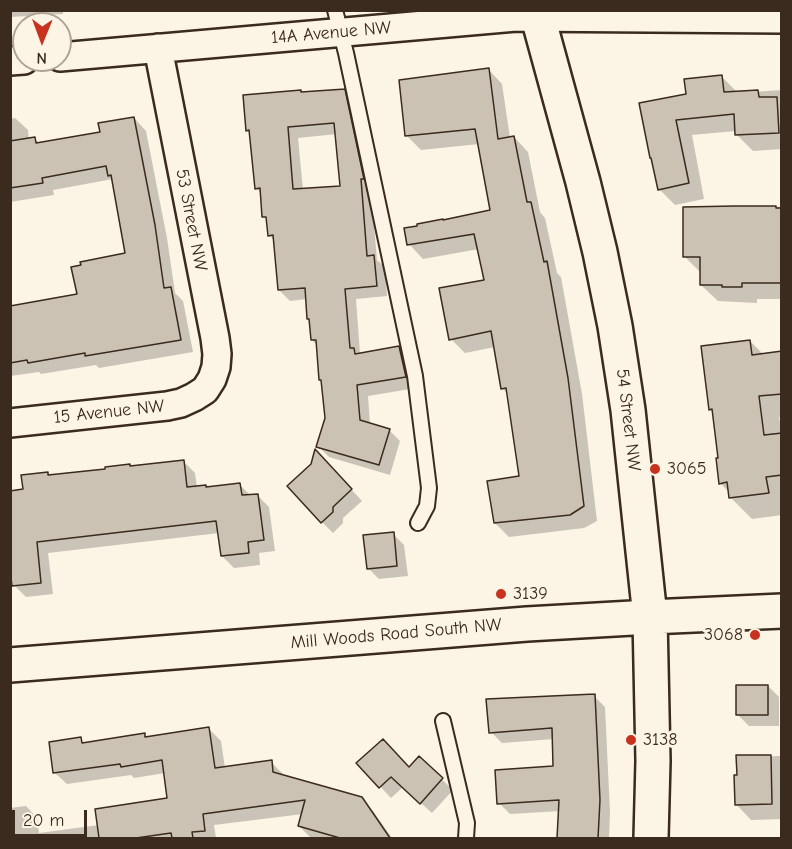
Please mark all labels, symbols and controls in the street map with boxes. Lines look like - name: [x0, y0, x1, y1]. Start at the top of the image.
- north arrow: [12, 12, 72, 72]
- street label: 14A Avenue NW: [270, 17, 392, 49]
- text: N: [36, 49, 47, 67]
- street label: 53 Street NW: [171, 167, 211, 273]
- street label: 54 Street NW: [611, 368, 645, 472]
- street label: 15 Avenue NW: [53, 395, 165, 429]
- place label: 3065: [667, 458, 707, 480]
- marker: 3065: [648, 462, 662, 476]
- place label: 3139: [513, 583, 548, 605]
- marker: 3139: [494, 587, 508, 601]
- street label: Mill Woods Road South NW: [290, 614, 502, 654]
- place label: 3068: [704, 624, 743, 646]
- marker: 3068: [748, 628, 762, 642]
- place label: 3138: [643, 729, 678, 751]
- marker: 3138: [624, 733, 638, 747]
- scale bar: [15, 798, 90, 836]
- text: 20 m: [23, 810, 64, 831]

